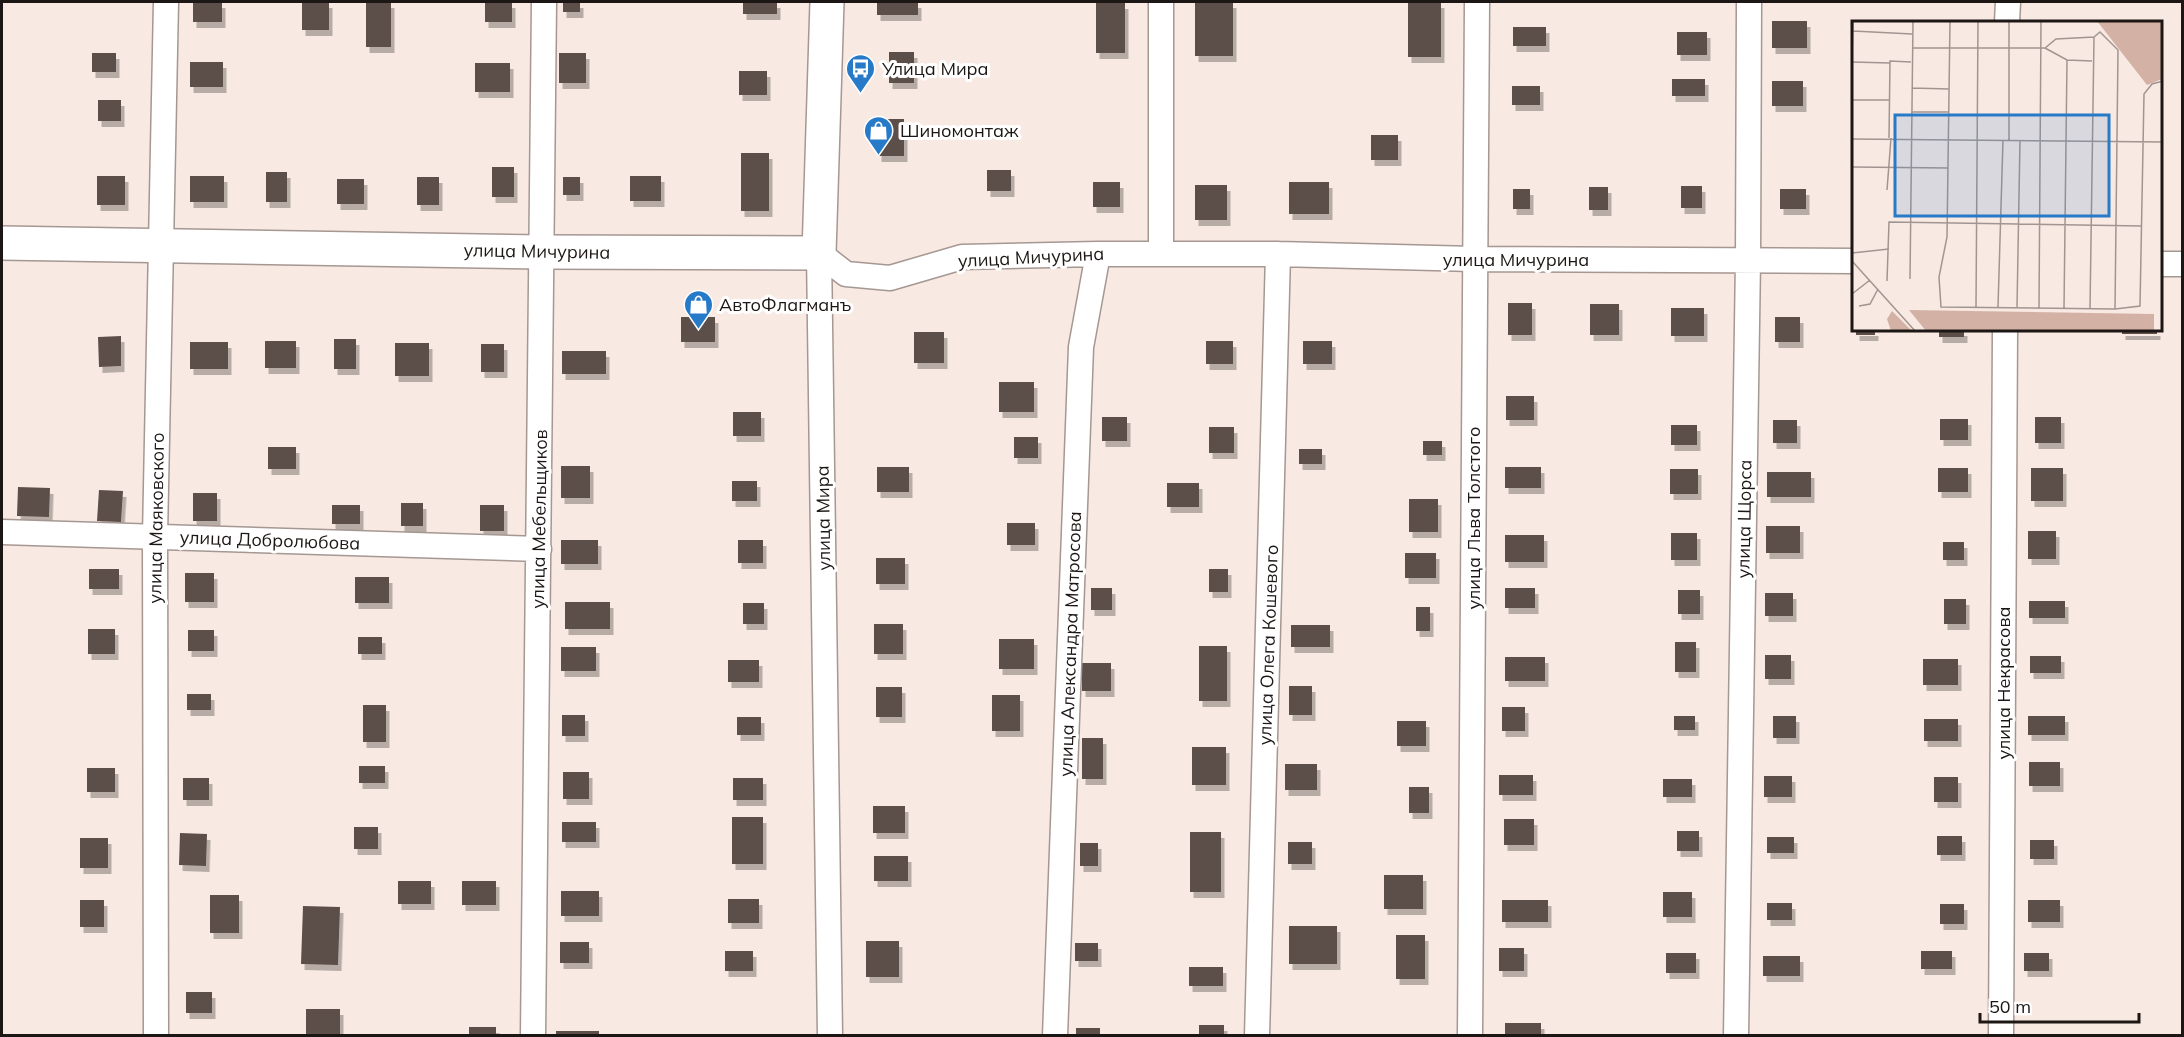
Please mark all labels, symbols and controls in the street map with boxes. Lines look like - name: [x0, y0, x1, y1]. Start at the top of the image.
- inset map: [1852, 21, 2163, 332]
- bus stop icon: Улица Мира: [845, 52, 877, 94]
- place label: Улица Мира: [881, 57, 989, 80]
- shop icon: Шиномонтаж: [863, 114, 895, 156]
- place label: Шиномонтаж: [900, 119, 1019, 142]
- street label: улица Мичурина: [464, 238, 610, 264]
- street label: улица Мичурина: [957, 242, 1105, 272]
- street label: улица Мичурина: [1443, 248, 1589, 271]
- shop icon: АвтоФлагманъ: [682, 288, 714, 330]
- place label: АвтоФлагманъ: [719, 293, 851, 316]
- street label: улица Льва Толстого: [1462, 427, 1485, 609]
- street label: улица Мебельщиков: [526, 429, 552, 609]
- street label: улица Маяковского: [143, 432, 169, 604]
- street label: улица Щорса: [1731, 459, 1757, 579]
- street label: улица Мира: [811, 465, 835, 571]
- street label: улица Александра Матросова: [1054, 511, 1086, 777]
- street label: улица Добролюбова: [179, 525, 361, 555]
- street label: улица Олега Кошевого: [1253, 544, 1283, 746]
- street label: улица Некрасова: [1992, 606, 2015, 760]
- scale bar: [1980, 986, 2139, 1024]
- text: 50 m: [1989, 995, 2031, 1018]

